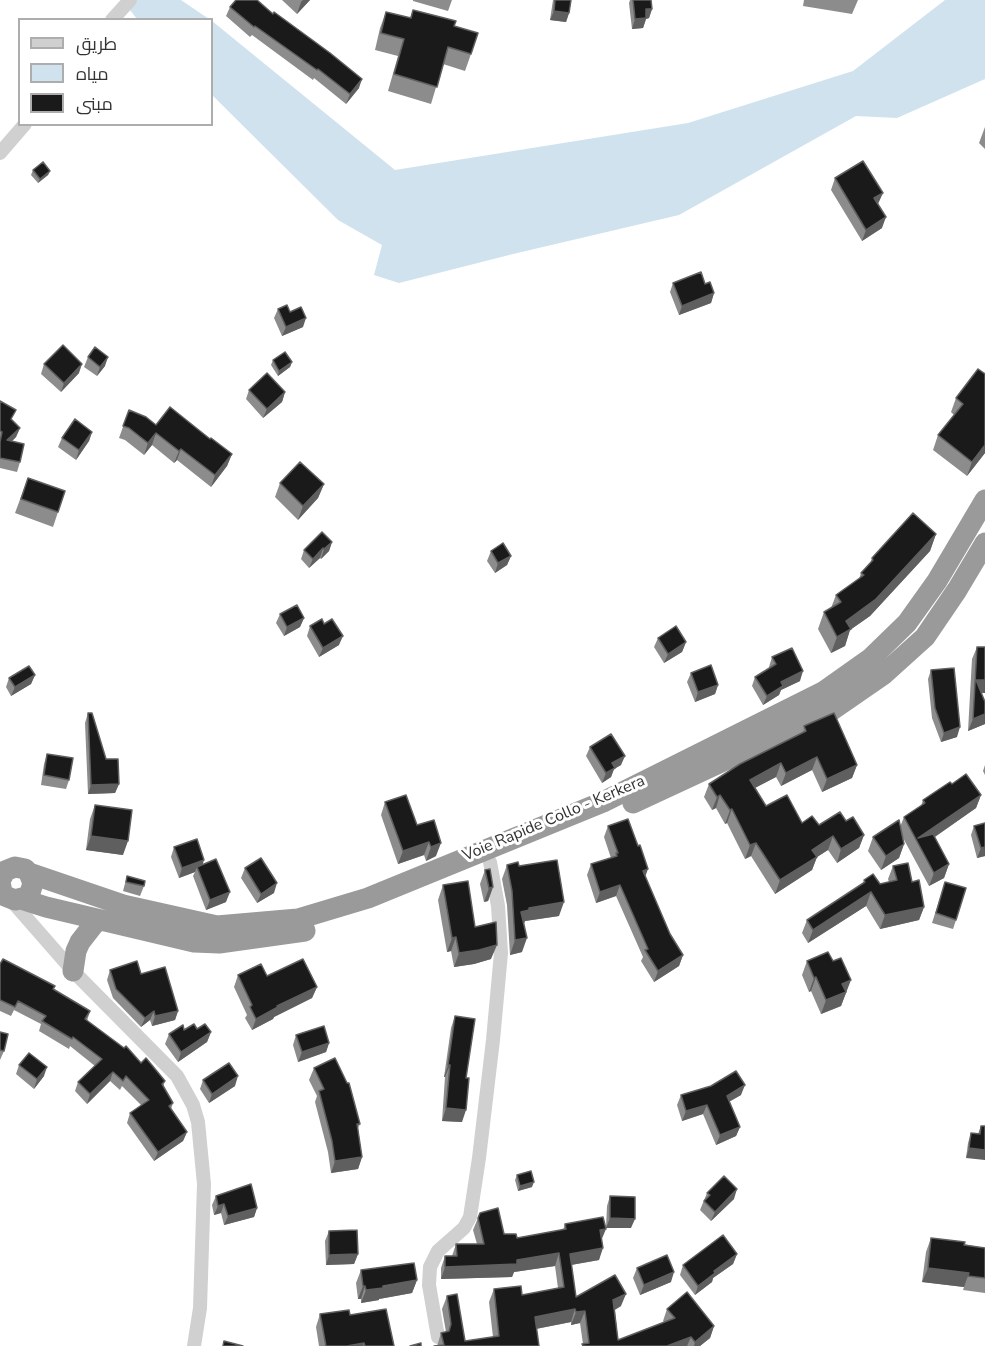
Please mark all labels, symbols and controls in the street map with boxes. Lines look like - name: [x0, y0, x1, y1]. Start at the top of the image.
- legend: [18, 18, 213, 126]
- text: طريق: [76, 32, 117, 56]
- text: مياه: [76, 62, 109, 86]
- text: مبنى: [76, 92, 113, 116]
- street label: Voie Rapide Collo - Kerkera: [460, 772, 648, 866]

